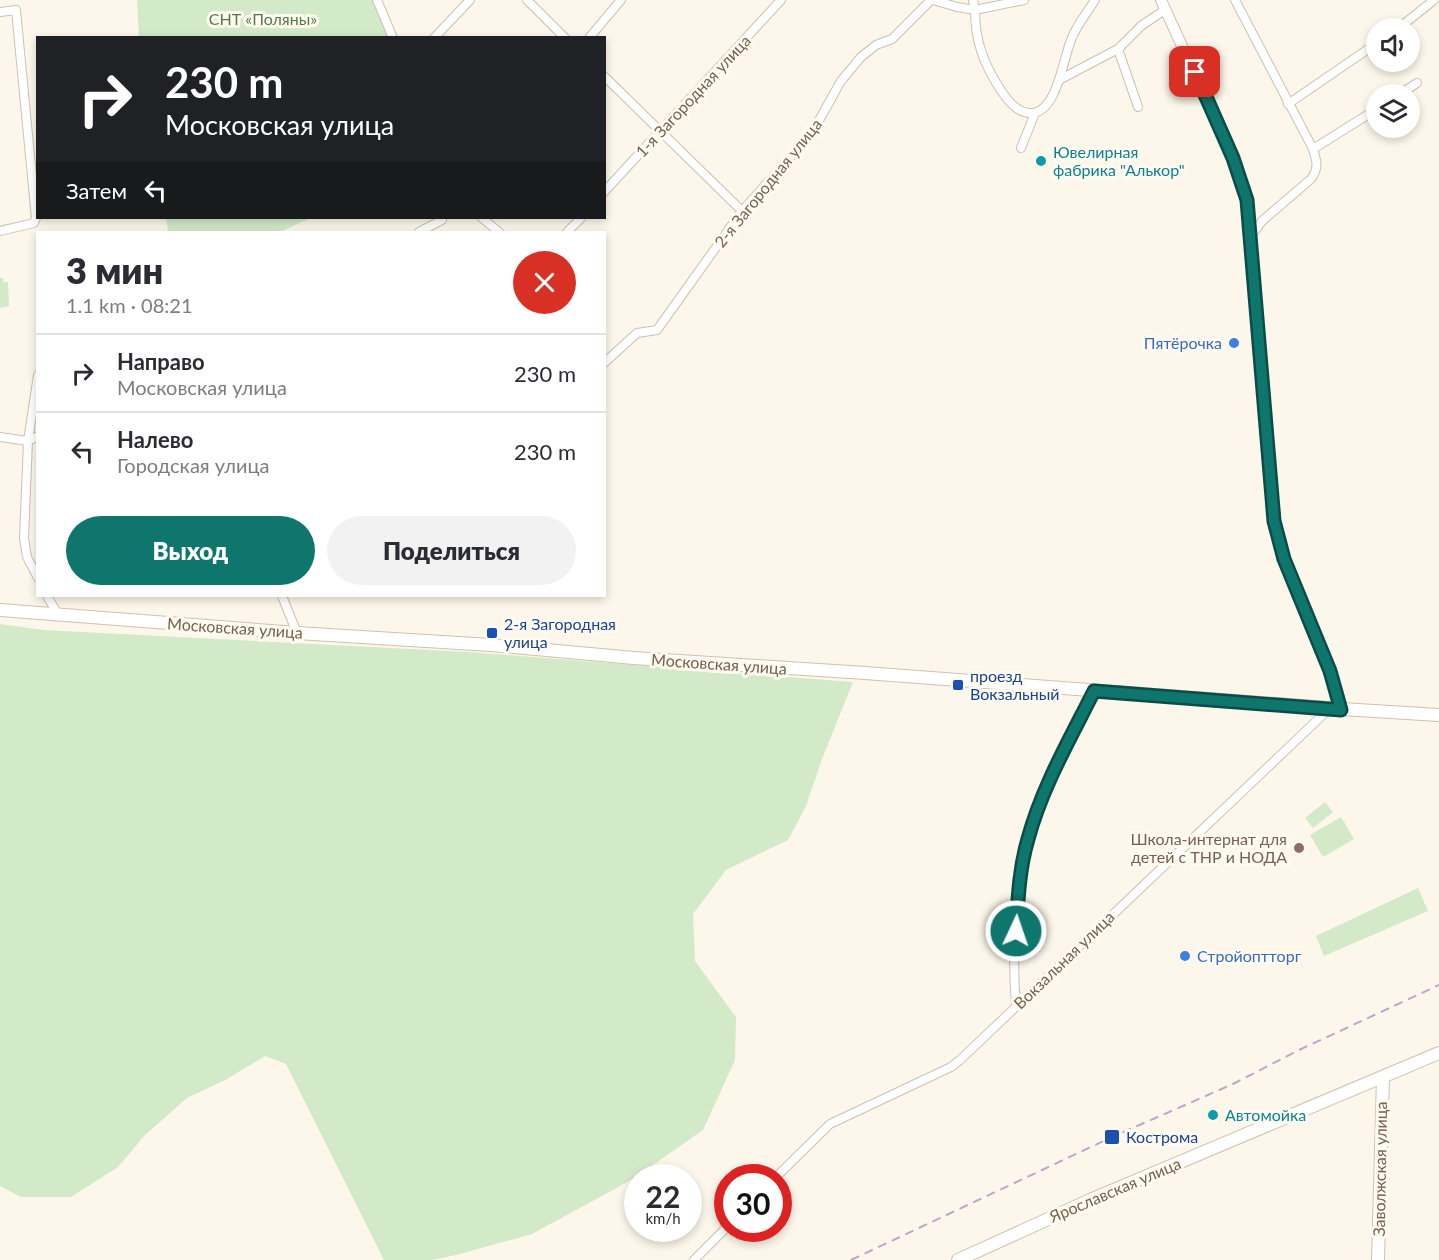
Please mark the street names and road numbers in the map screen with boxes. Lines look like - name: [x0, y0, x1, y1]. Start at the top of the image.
- street label: 1-я Загородная улица: [631, 31, 754, 161]
- street label: 2-я Загородная улица: [710, 115, 825, 251]
- street label: Московская улица: [167, 613, 303, 642]
- street label: Московская улица: [651, 649, 787, 678]
- street label: Вокзальная улица: [1009, 907, 1118, 1012]
- street label: Заволжская улица: [1369, 1101, 1390, 1237]
- street label: Ярославская улица: [1045, 1153, 1183, 1226]

